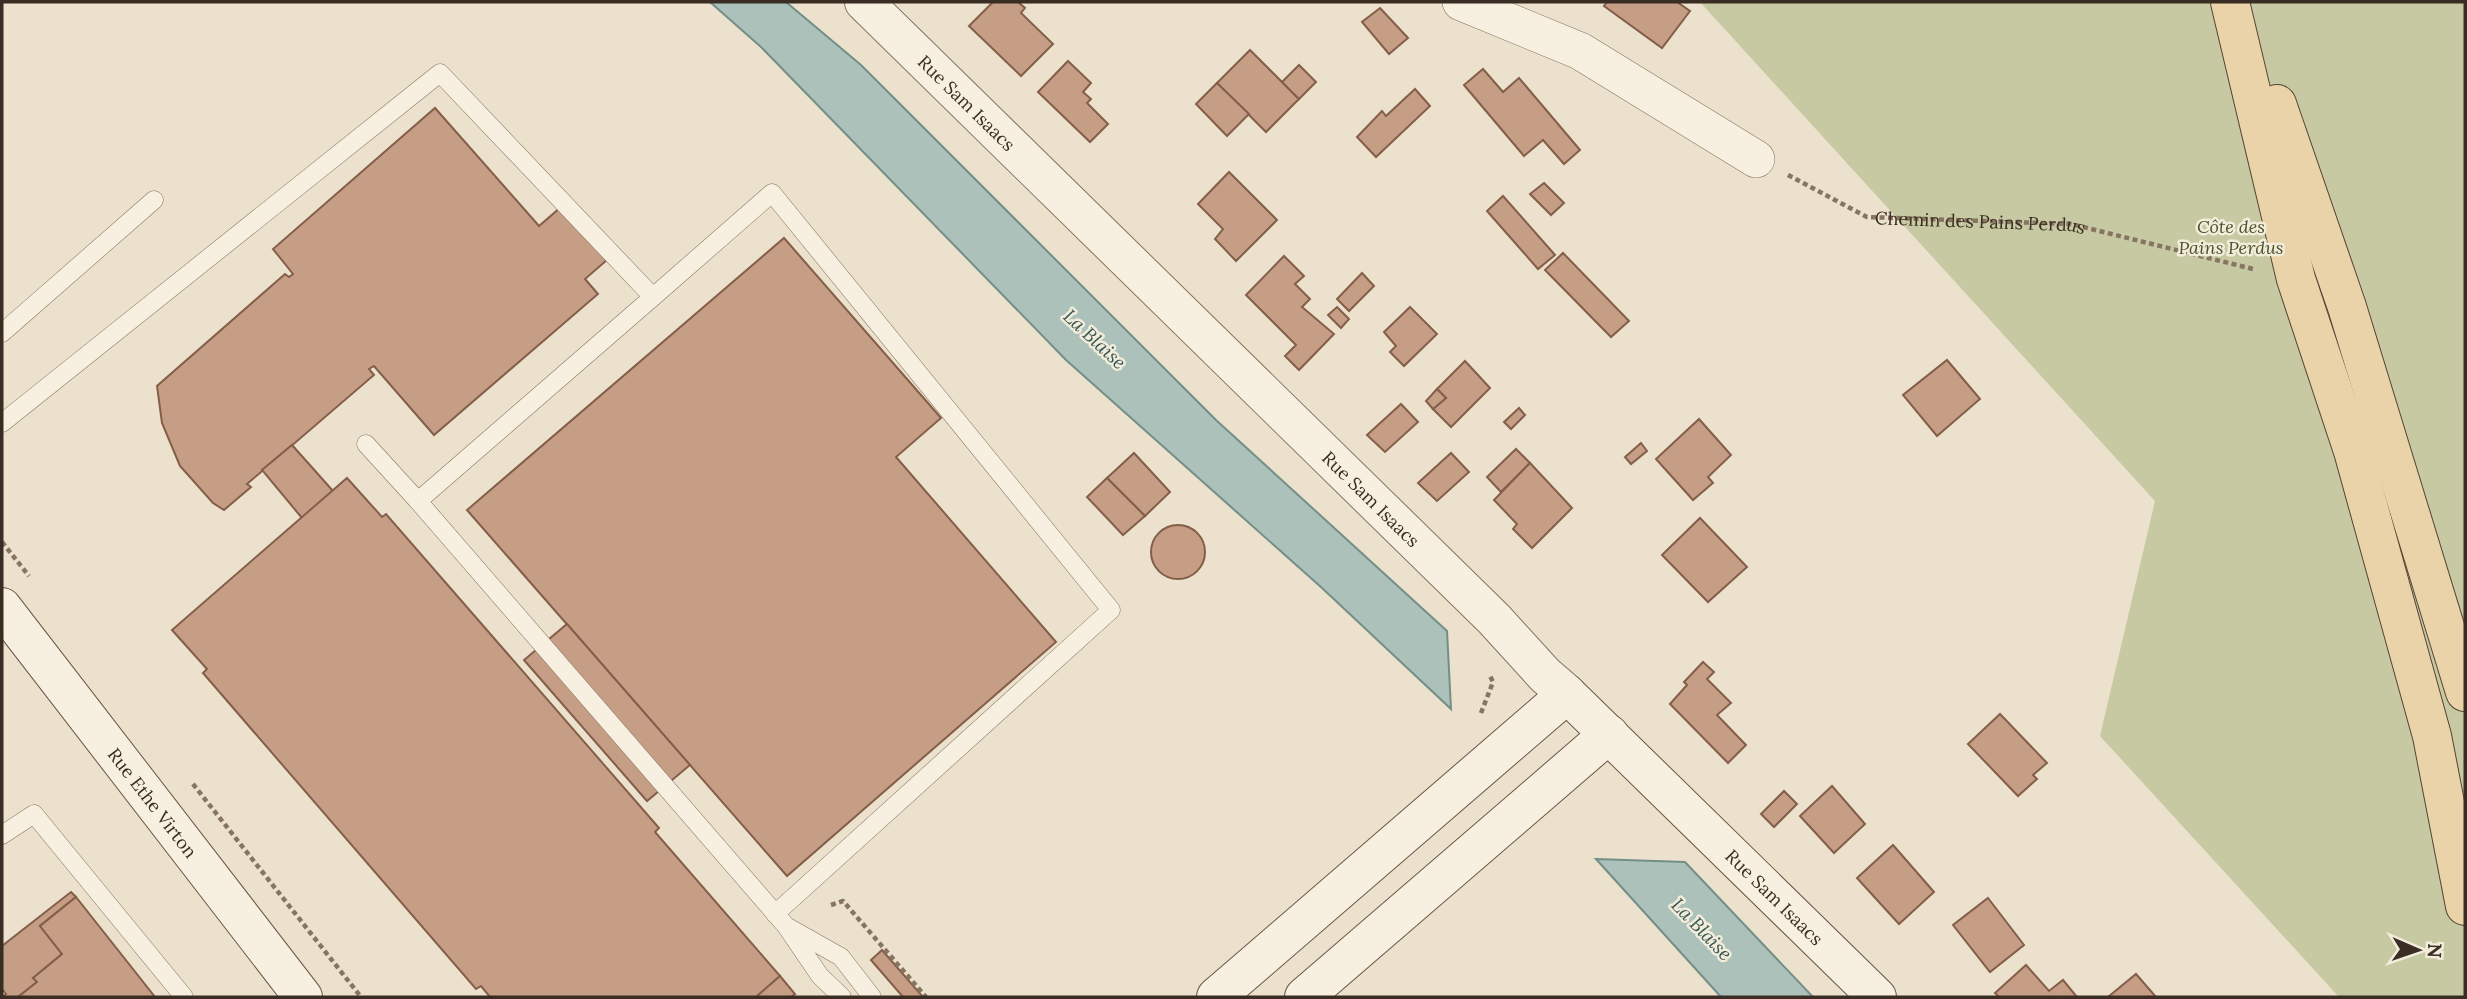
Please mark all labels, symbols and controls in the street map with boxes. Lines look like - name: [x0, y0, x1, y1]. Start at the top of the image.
- street label: Rue Sam Isaacs: [913, 50, 1021, 156]
- street label: Chemin des Pains Perdus: [1875, 206, 2088, 239]
- park label: Côte des Pains Perdus: [2178, 215, 2284, 259]
- water label: La Blaise: [1059, 304, 1131, 374]
- street label: Rue Sam Isaacs: [1318, 446, 1425, 552]
- street label: Rue Ethe Virton: [103, 743, 203, 862]
- street label: Rue Sam Isaacs: [1721, 844, 1828, 950]
- water label: La Blaise: [1667, 893, 1737, 965]
- north arrow: [2383, 915, 2453, 985]
- text: N: [2423, 943, 2447, 959]

